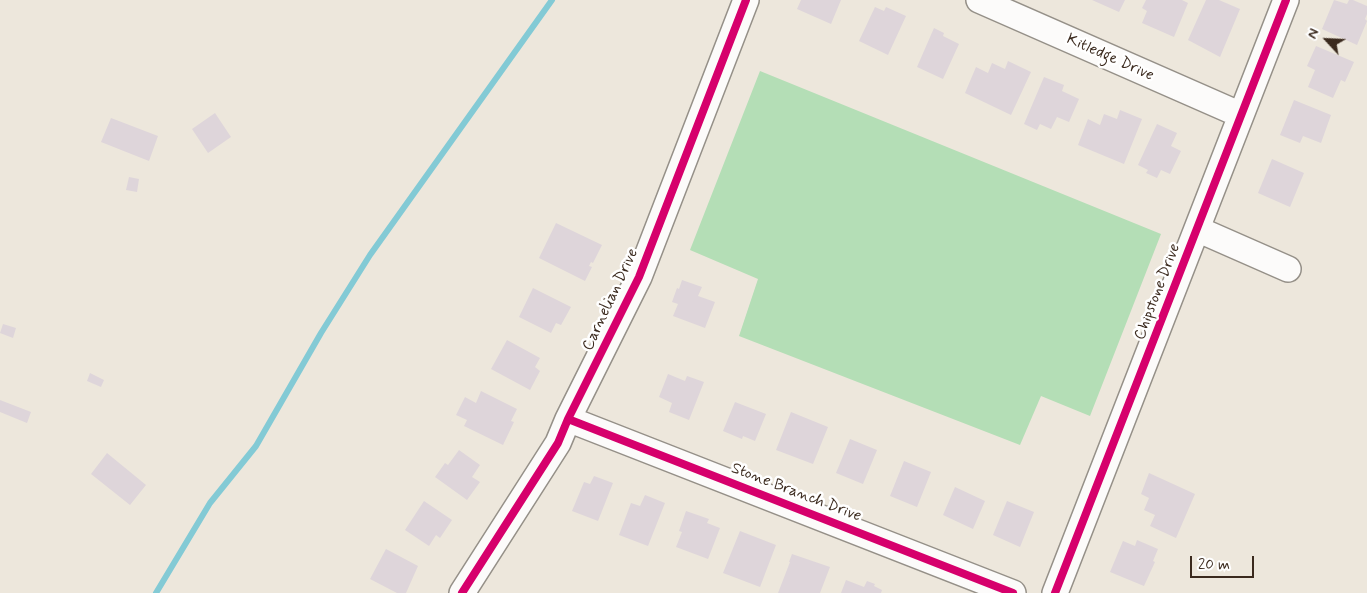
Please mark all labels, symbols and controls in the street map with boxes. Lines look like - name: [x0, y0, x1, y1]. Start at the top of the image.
- north arrow: [1302, 15, 1352, 65]
- text: N: [1303, 26, 1324, 42]
- street label: Kitledge Drive: [1063, 30, 1157, 86]
- street label: Chipstone Drive: [1131, 241, 1185, 343]
- street label: Carnelian Drive: [579, 246, 643, 354]
- street label: Stone Branch Drive: [728, 459, 864, 527]
- scale bar: [1192, 546, 1256, 578]
- text: 20 m: [1198, 555, 1230, 575]

